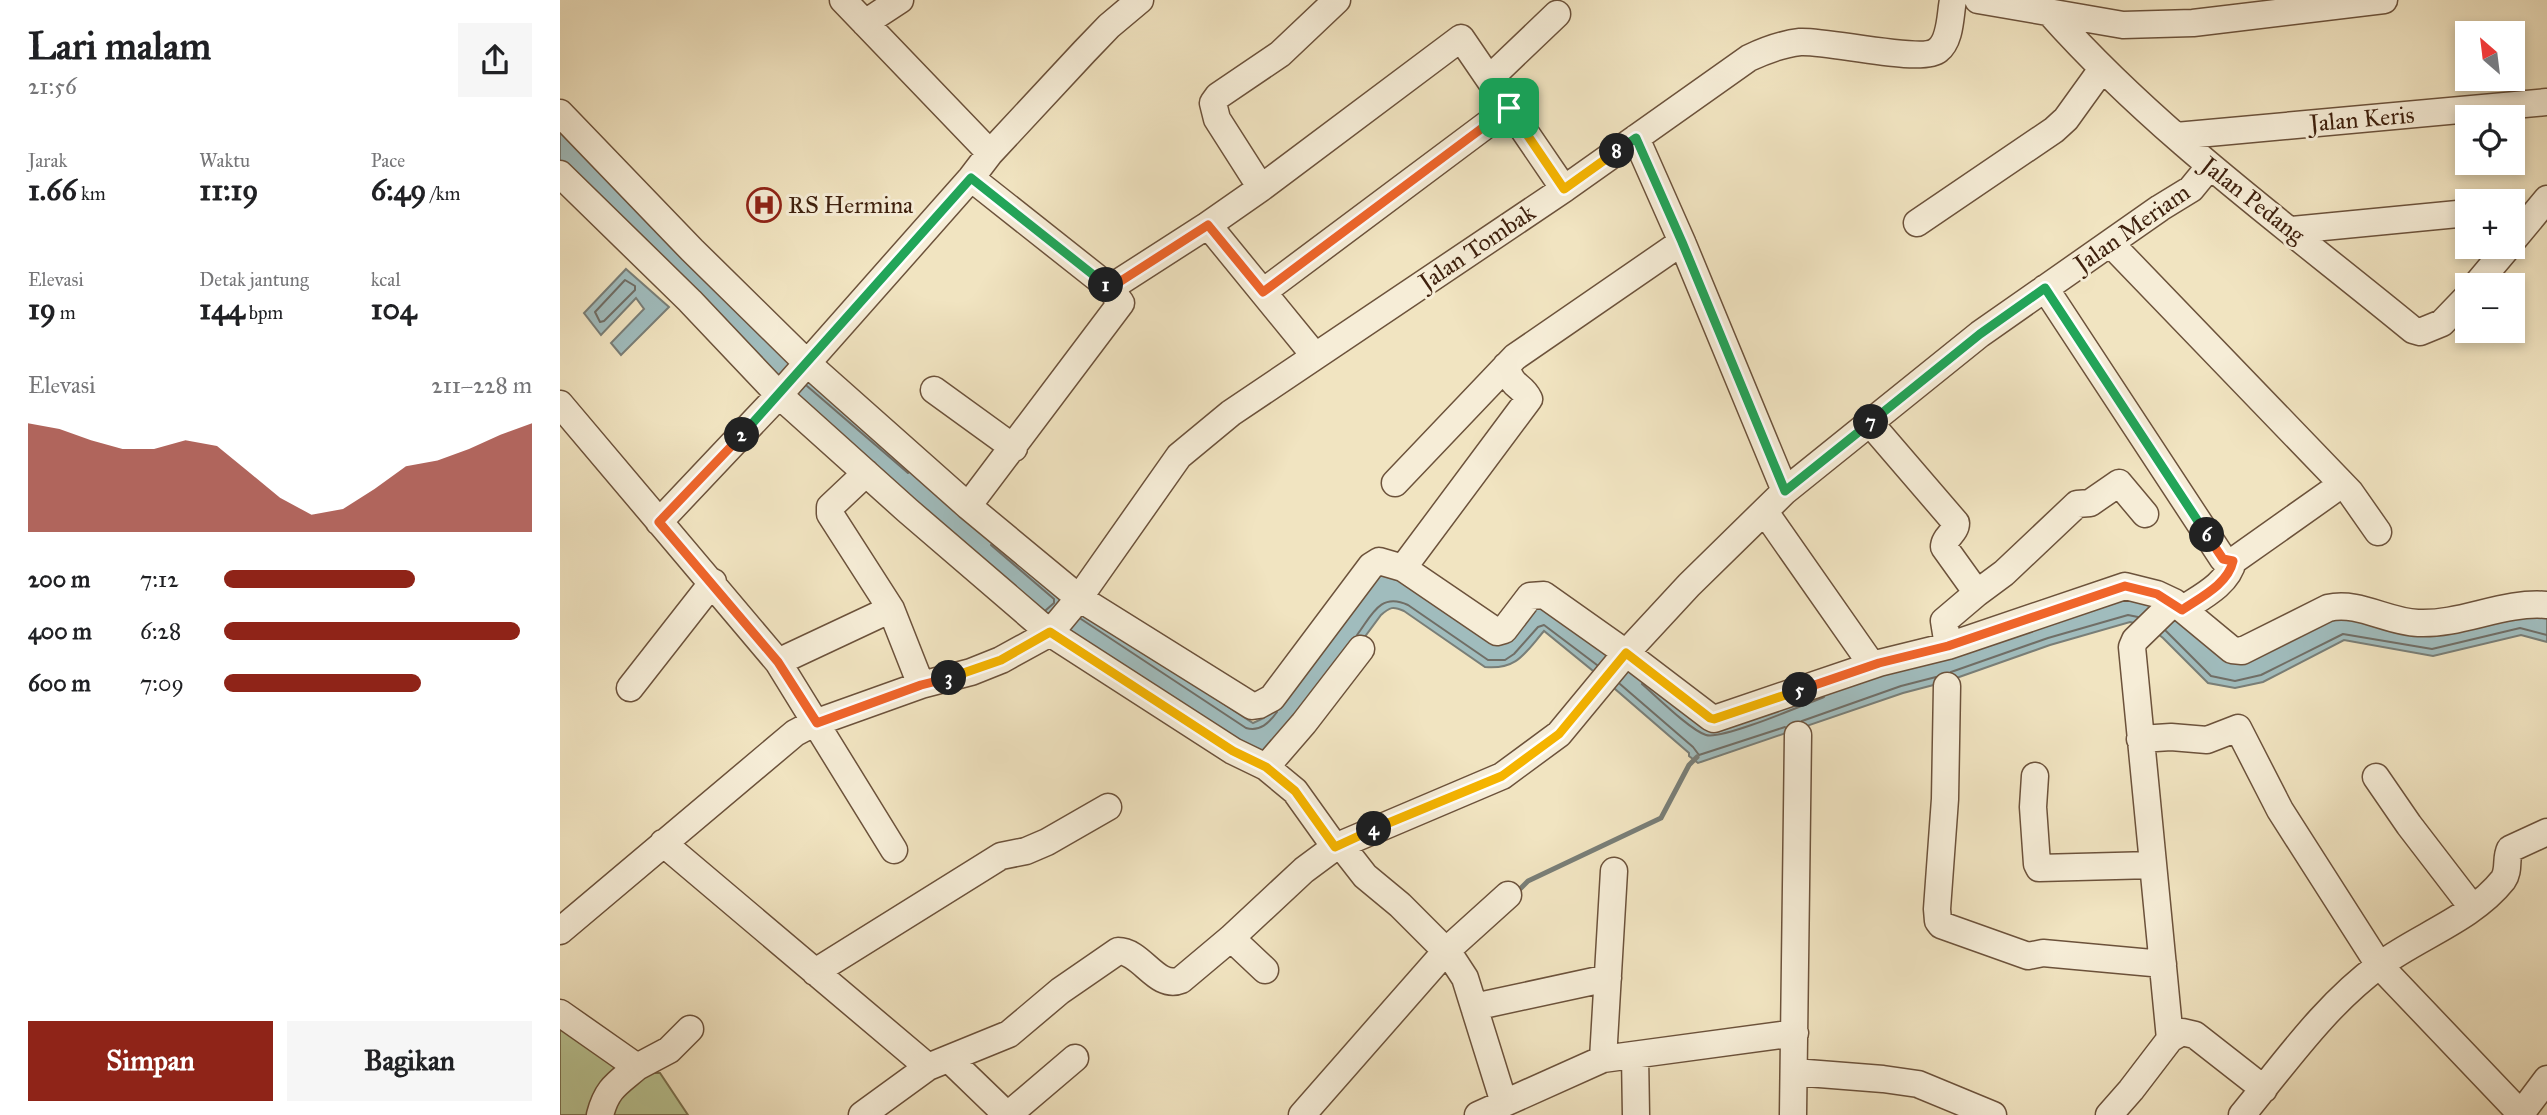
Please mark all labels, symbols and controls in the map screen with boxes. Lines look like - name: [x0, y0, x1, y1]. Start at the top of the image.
- north arrow: [2455, 21, 2525, 91]
- map controls: [2455, 21, 2525, 343]
- text: Lari malam: [28, 23, 211, 69]
- button: share: [458, 23, 532, 97]
- text: 21:56: [28, 72, 77, 100]
- pin: [1479, 78, 1539, 138]
- icon: arrive: [1490, 89, 1528, 127]
- street label: Jalan Keris: [2305, 99, 2416, 139]
- button: locate: [2455, 105, 2525, 175]
- pin: 8: [1600, 134, 1634, 168]
- text: 8: [1611, 139, 1622, 162]
- street label: Jalan Pedang: [2193, 148, 2312, 250]
- text: Jarak: [28, 149, 67, 172]
- text: Waktu: [199, 149, 250, 172]
- text: Pace: [371, 149, 405, 172]
- text: 1.66: [28, 172, 77, 208]
- text: 11:19: [199, 172, 258, 208]
- text: 6:49: [371, 172, 426, 208]
- street label: Jalan Meriam: [2066, 177, 2196, 281]
- text: km: [77, 182, 106, 205]
- text: /km: [426, 182, 460, 205]
- hospital icon: RS Hermina: [745, 186, 783, 224]
- button: +: [2455, 189, 2525, 259]
- place label: RS Hermina: [788, 190, 914, 220]
- street label: Jalan Tombak: [1411, 197, 1542, 298]
- text: Elevasi: [28, 268, 84, 291]
- text: Detak jantung: [199, 268, 309, 291]
- text: kcal: [371, 268, 401, 291]
- pin: 1: [1088, 268, 1124, 302]
- text: 1: [1102, 273, 1109, 296]
- button: −: [2455, 273, 2525, 343]
- text: 19: [28, 291, 56, 327]
- text: 144: [199, 291, 245, 327]
- text: 104: [371, 291, 417, 327]
- text: m: [56, 301, 76, 324]
- text: bpm: [245, 301, 283, 324]
- text: Elevasi: [28, 371, 96, 399]
- text: 211–228 m: [431, 371, 532, 399]
- pin: 7: [1854, 404, 1888, 440]
- text: 7: [1865, 410, 1876, 433]
- pin: 2: [724, 418, 760, 452]
- text: 2: [737, 423, 746, 446]
- pin: 6: [2190, 518, 2224, 552]
- text: 6: [2202, 523, 2211, 546]
- text: 200 m: [28, 565, 90, 593]
- text: 7:12: [140, 565, 179, 593]
- text: 400 m: [28, 617, 92, 645]
- text: 6:28: [140, 617, 181, 645]
- pin: 3: [932, 660, 966, 696]
- text: 3: [945, 666, 952, 689]
- text: 600 m: [28, 669, 91, 697]
- text: 7:09: [140, 669, 184, 697]
- pin: 5: [1782, 672, 1818, 708]
- text: 5: [1795, 678, 1804, 701]
- pin: 4: [1356, 812, 1392, 846]
- text: 4: [1368, 817, 1379, 840]
- button: Simpan: [28, 1021, 273, 1101]
- button: Bagikan: [287, 1021, 532, 1101]

